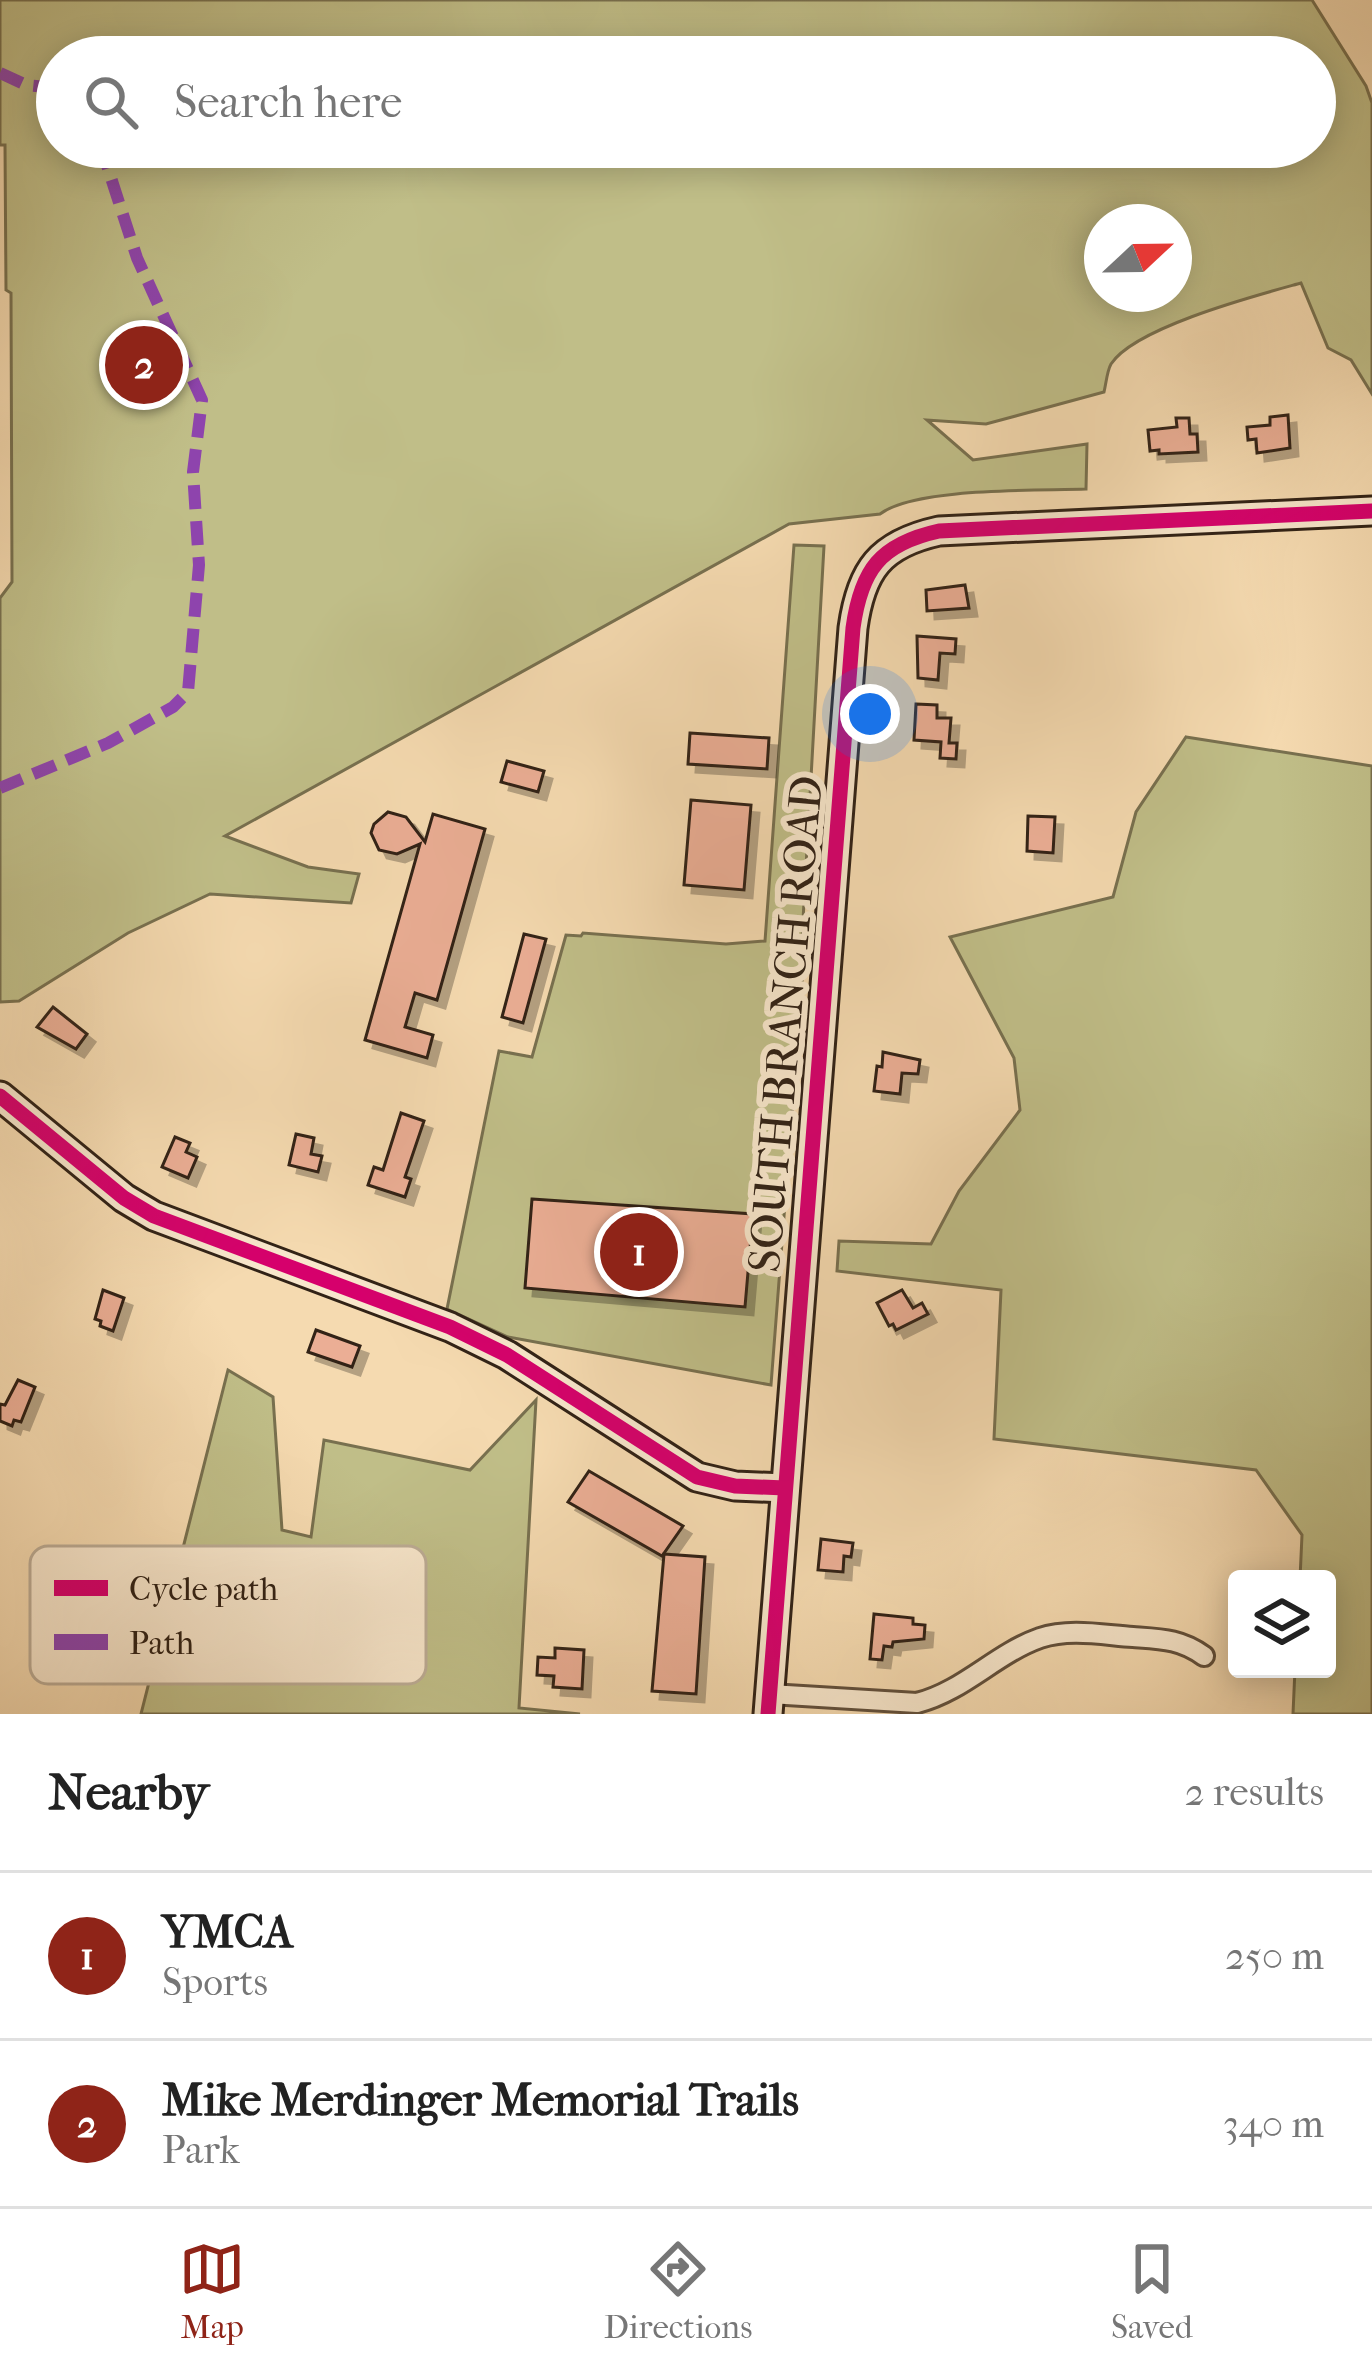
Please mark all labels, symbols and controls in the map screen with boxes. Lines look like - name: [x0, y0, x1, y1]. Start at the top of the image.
- search box: [36, 36, 1336, 168]
- icon: search: [78, 69, 144, 135]
- text: Search here: [174, 76, 402, 129]
- north arrow: [1084, 204, 1192, 312]
- pin: 2: [105, 320, 183, 410]
- your location: [840, 684, 900, 744]
- street label: SOUTH BRANCH ROAD: [738, 774, 834, 1274]
- pin: 1: [600, 1207, 678, 1297]
- legend: [30, 1546, 426, 1684]
- text: Cycle path: [129, 1570, 279, 1609]
- map controls: [1228, 1570, 1336, 1678]
- button: layers: [1228, 1570, 1336, 1678]
- text: Path: [129, 1624, 195, 1663]
- text: Nearby: [48, 1762, 209, 1822]
- text: 2 results: [1185, 1769, 1324, 1815]
- text: YMCA: [162, 1906, 293, 1959]
- text: 1: [80, 1933, 94, 1979]
- text: 250 m: [1225, 1933, 1324, 1979]
- text: Sports: [162, 1959, 268, 2005]
- text: Mike Merdinger Memorial Trails: [162, 2074, 799, 2127]
- text: 2: [77, 2101, 97, 2147]
- text: 340 m: [1223, 2101, 1324, 2147]
- text: Park: [162, 2127, 240, 2173]
- tab: Map: [179, 2236, 245, 2347]
- tab: Directions: [604, 2236, 752, 2347]
- tab: Saved: [1111, 2236, 1193, 2347]

